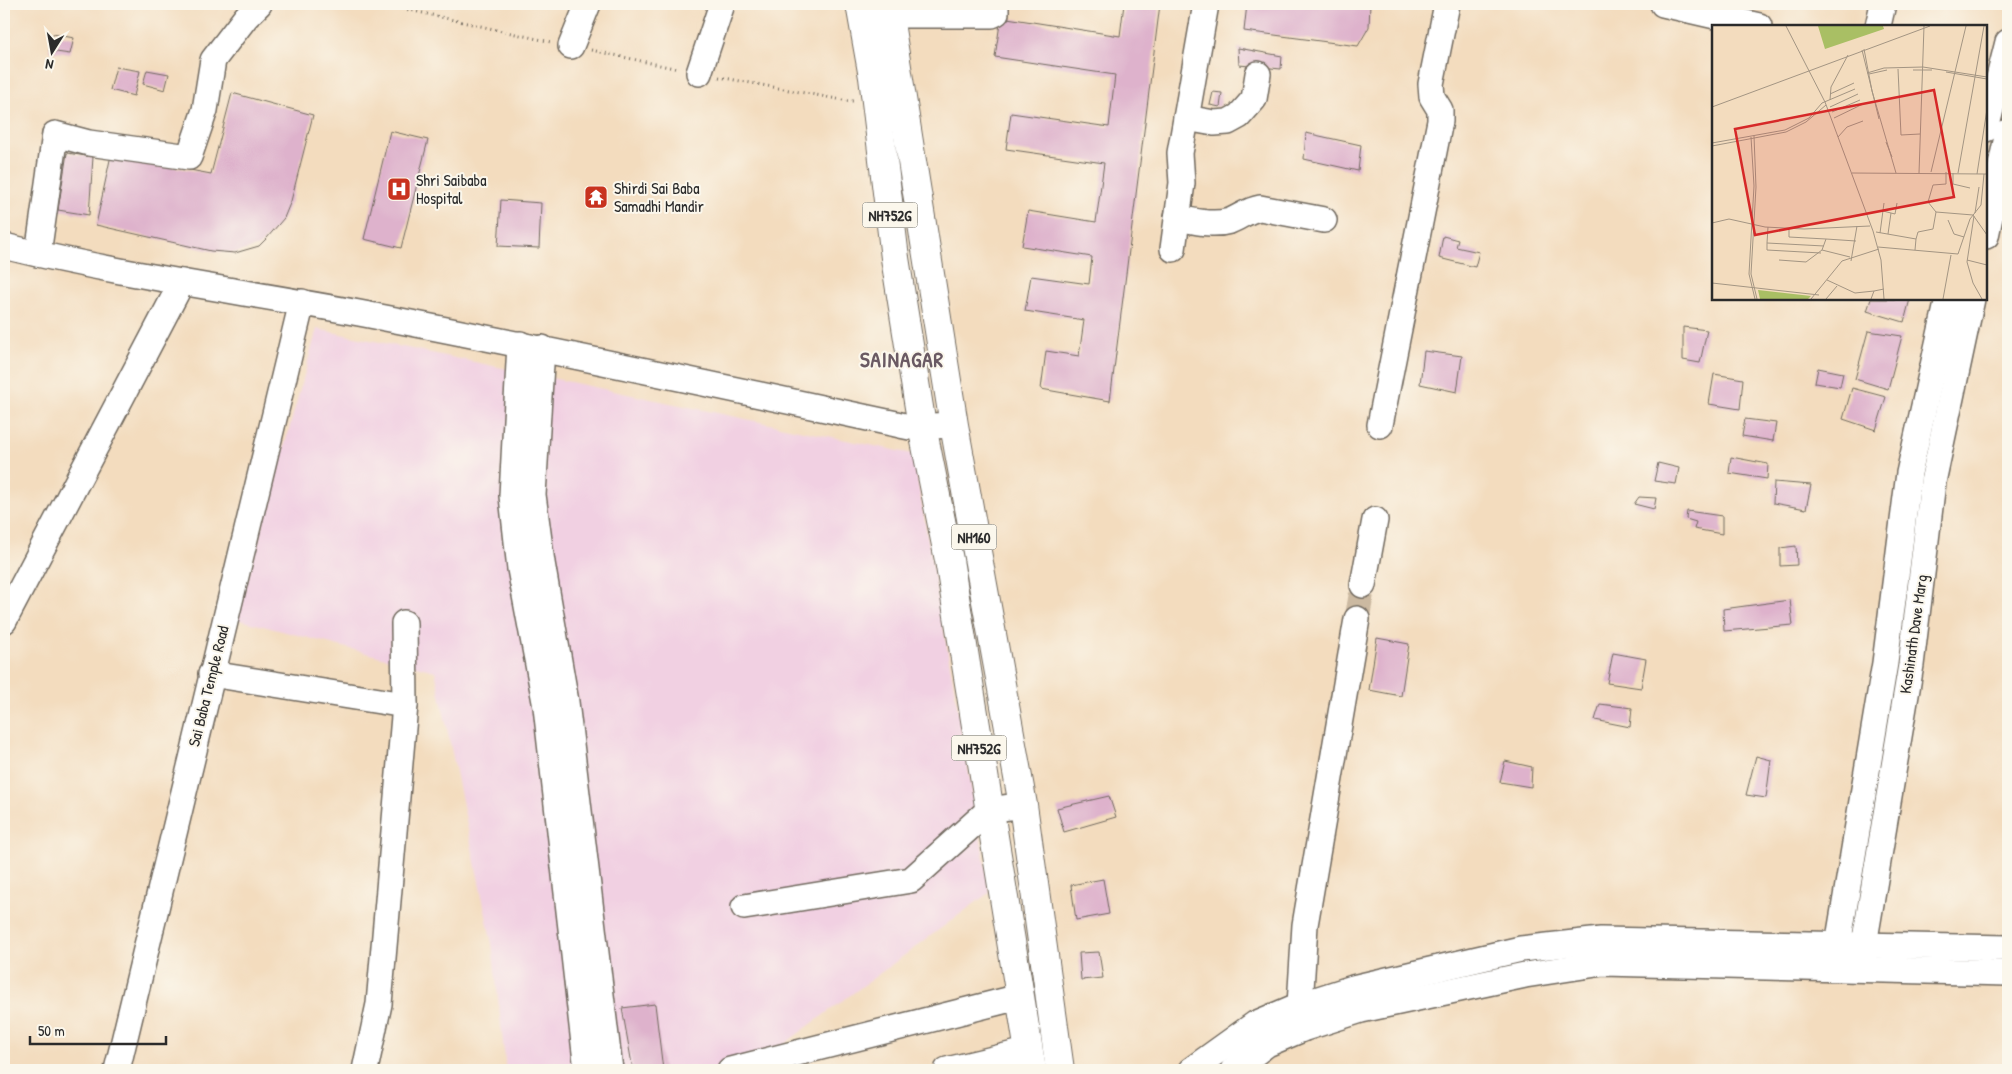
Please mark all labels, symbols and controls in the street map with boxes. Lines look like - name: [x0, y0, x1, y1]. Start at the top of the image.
- inset map: [1712, 25, 1987, 300]
- north arrow: [28, 28, 78, 78]
- text: N: [43, 55, 55, 75]
- place label: Shri Saibaba Hospital: [416, 169, 486, 209]
- hospital icon: Shri Saibaba Hospital: [386, 176, 412, 202]
- place label: Shirdi Sai Baba Samadhi Mandir: [614, 177, 704, 217]
- temple icon: Shirdi Sai Baba Samadhi Mandir: [583, 184, 609, 210]
- road number: NH752G: [862, 202, 918, 228]
- district label: SAINAGAR: [860, 345, 944, 374]
- road number: NH160: [952, 524, 996, 550]
- street label: Kashinath Dave Marg: [1894, 573, 1932, 695]
- street label: Sai Baba Temple Road: [182, 623, 234, 749]
- road number: NH752G: [952, 736, 1006, 760]
- scale bar: [30, 1014, 166, 1046]
- text: 50 m: [38, 1020, 65, 1041]

